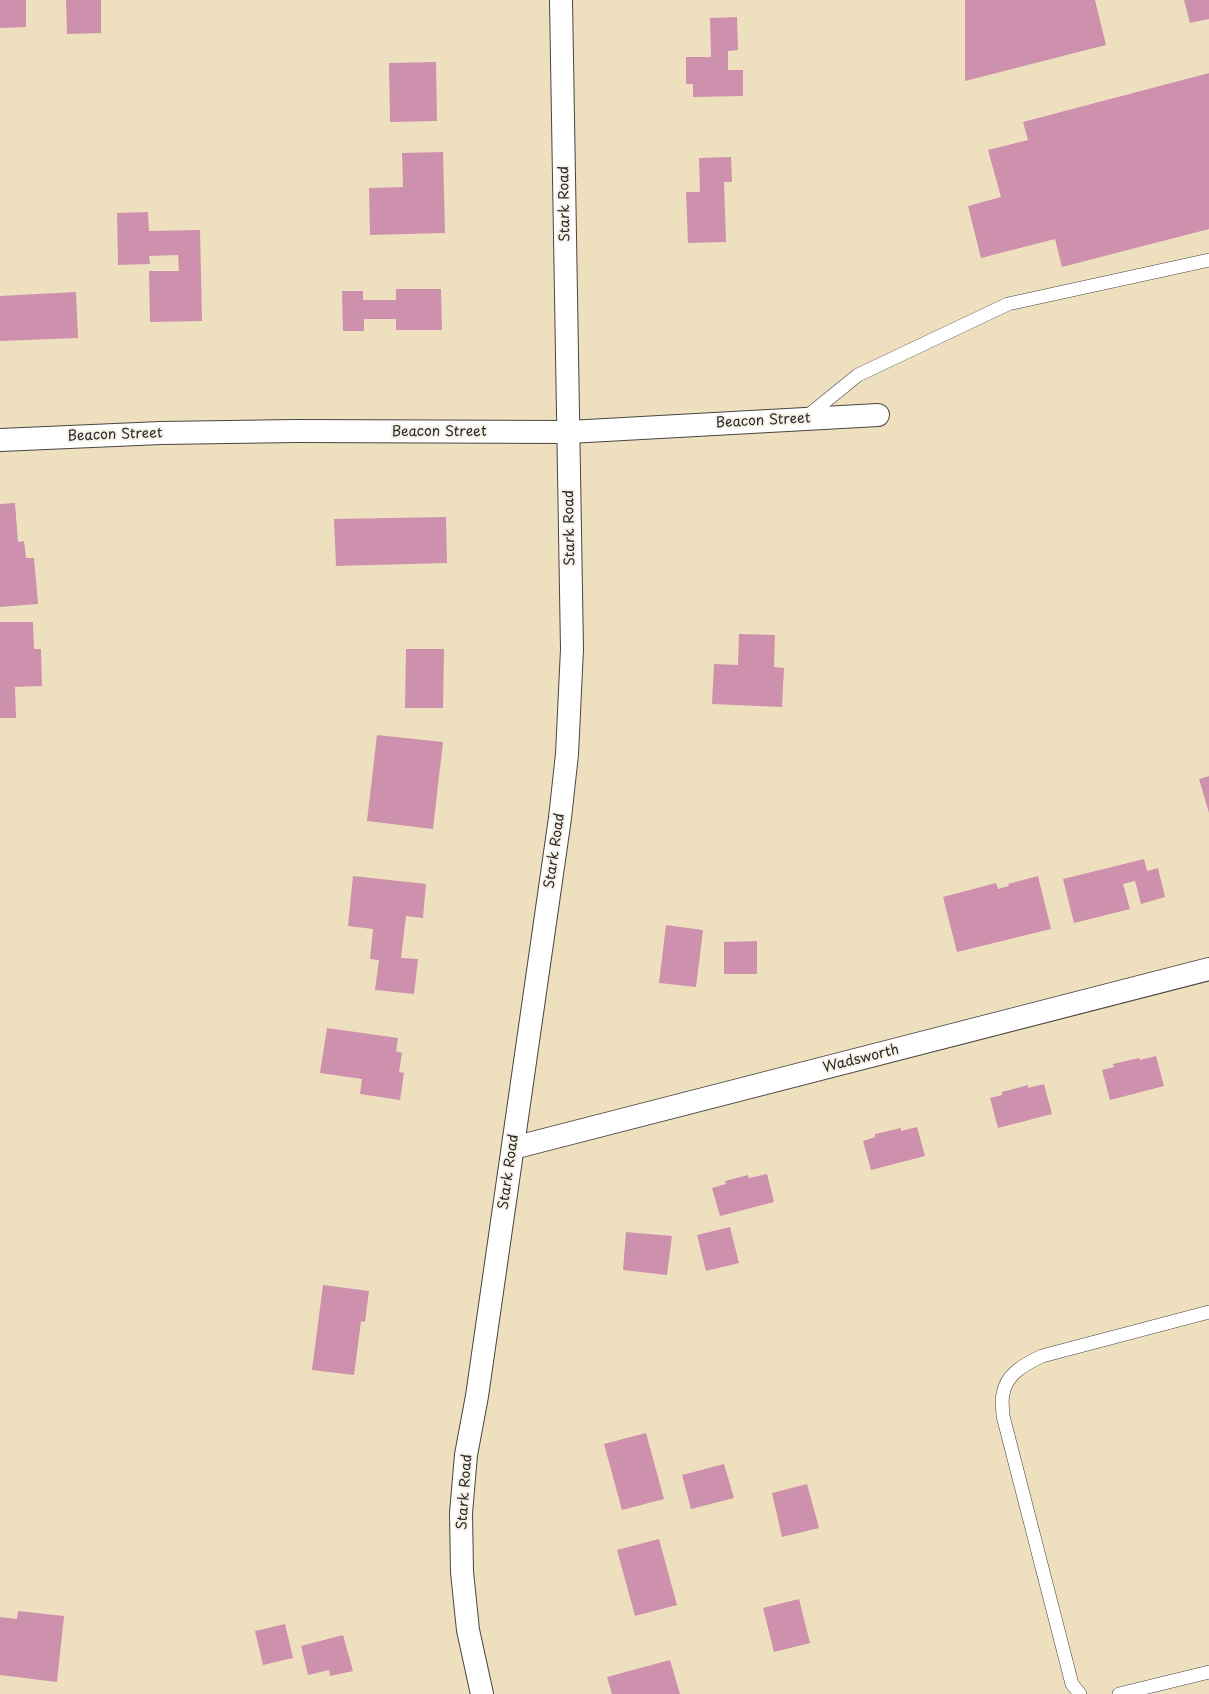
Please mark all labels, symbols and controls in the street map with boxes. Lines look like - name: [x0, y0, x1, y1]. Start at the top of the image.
- street label: Stark Road: [556, 166, 574, 242]
- street label: Beacon Street: [715, 410, 811, 432]
- street label: Beacon Street: [391, 424, 487, 440]
- street label: Beacon Street: [67, 425, 163, 445]
- street label: Stark Road: [561, 490, 579, 566]
- street label: Stark Road: [541, 812, 569, 890]
- street label: Wadsworth: [821, 1041, 901, 1077]
- street label: Stark Road: [495, 1133, 523, 1211]
- street label: Stark Road: [454, 1453, 476, 1531]

